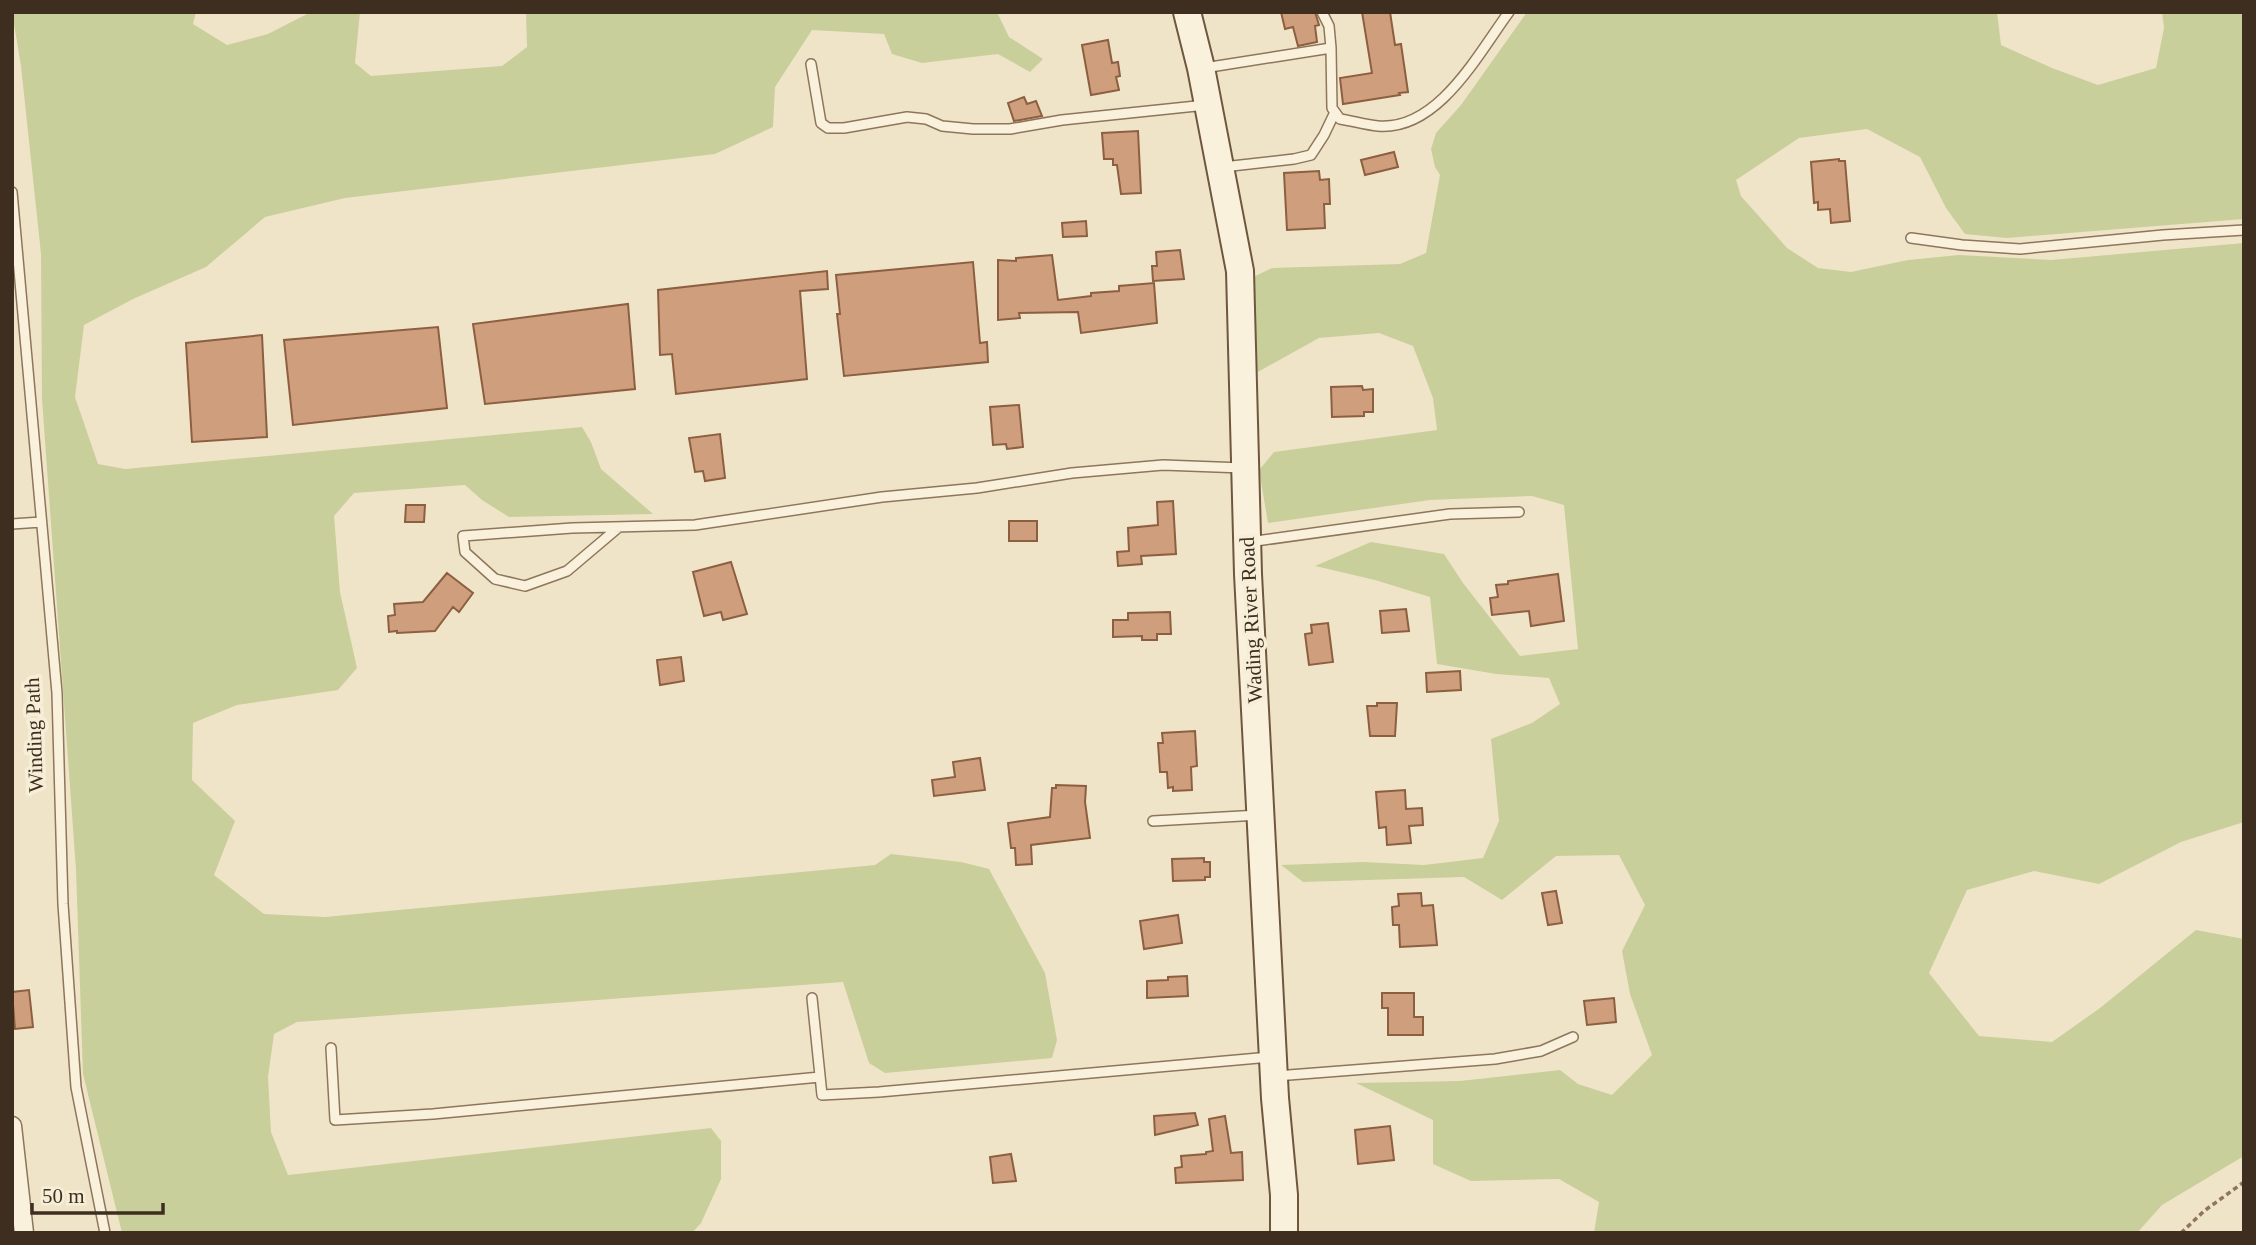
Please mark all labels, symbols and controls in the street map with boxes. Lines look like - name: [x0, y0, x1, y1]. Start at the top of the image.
- street label: Wading River Road: [1235, 536, 1267, 704]
- street label: Winding Path: [20, 677, 48, 793]
- scale bar: [32, 1172, 163, 1216]
- text: 50 m: [42, 1184, 85, 1208]

